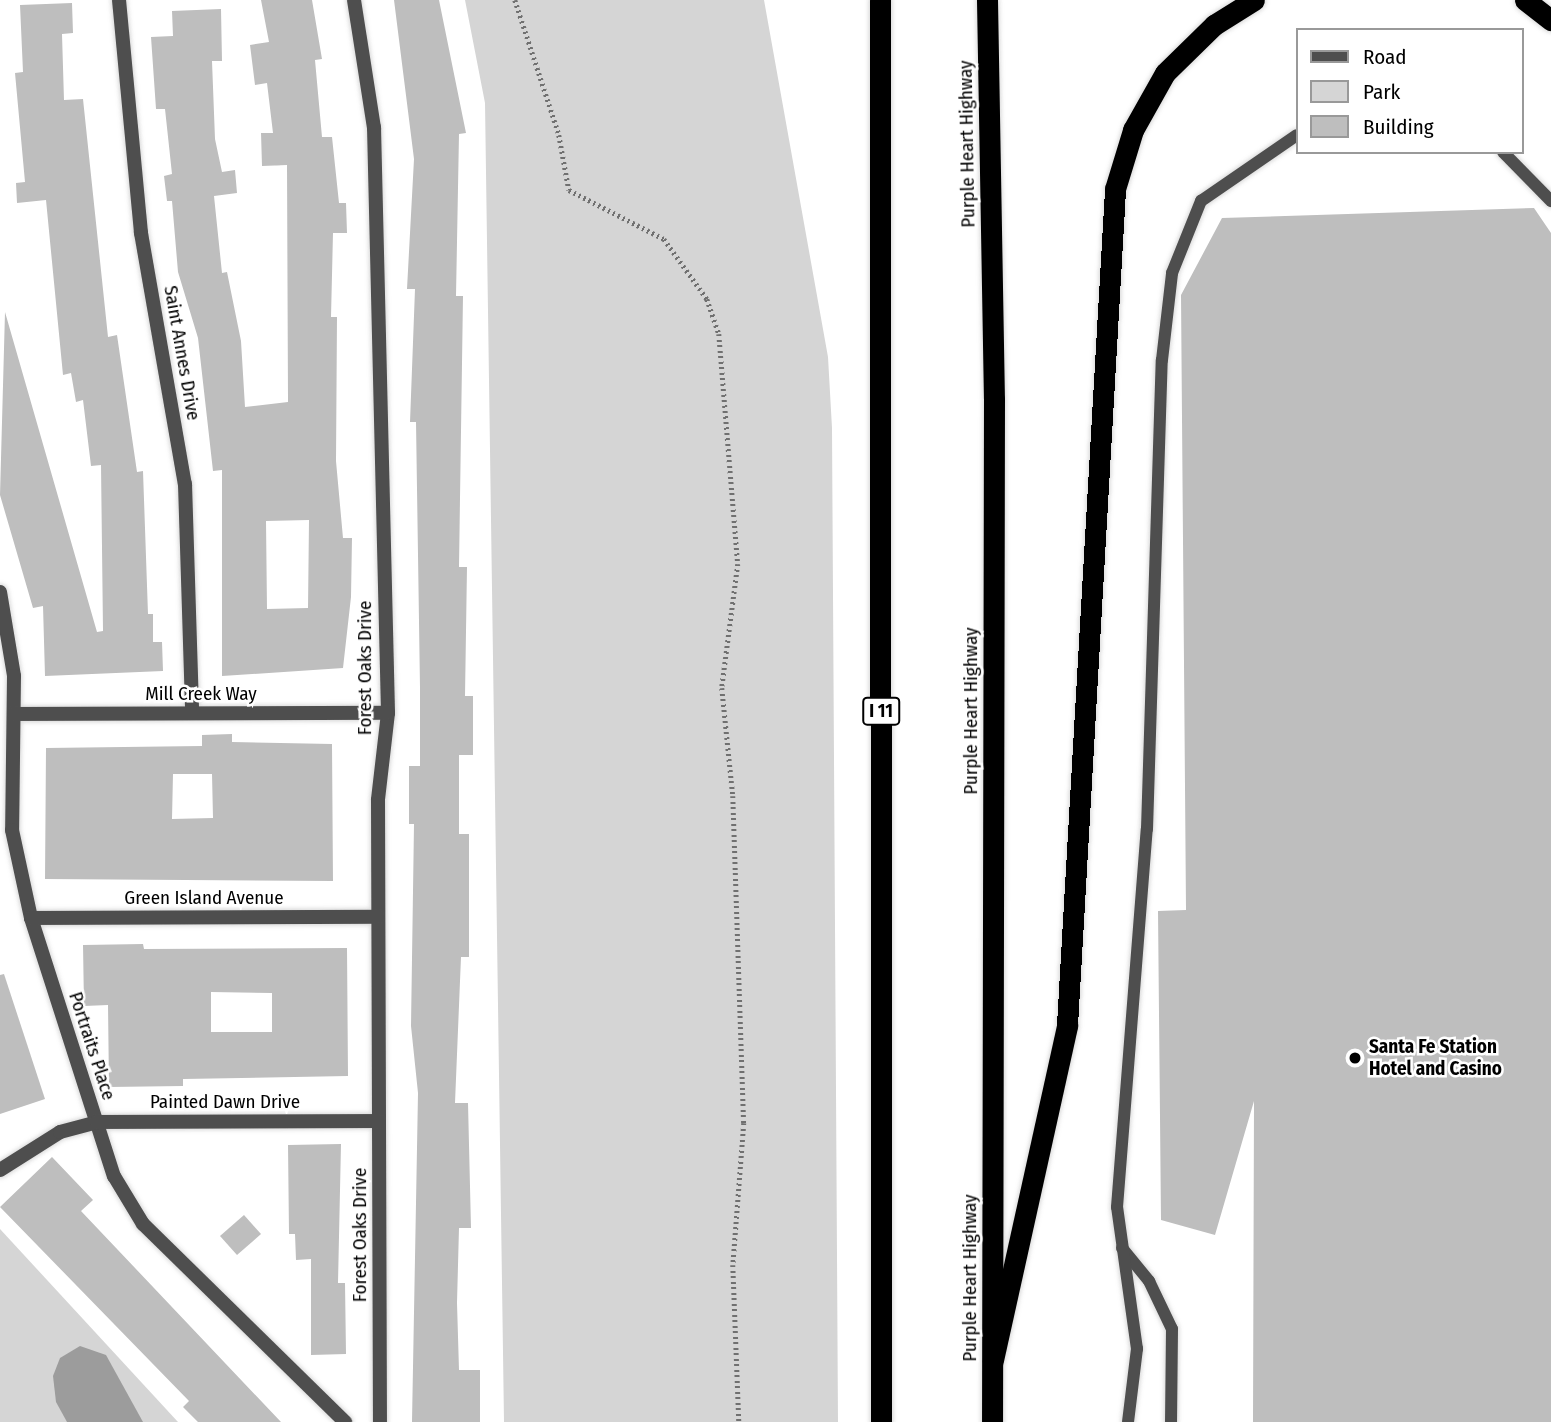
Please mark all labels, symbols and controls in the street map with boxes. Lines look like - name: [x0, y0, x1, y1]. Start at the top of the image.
- legend: [1296, 28, 1523, 154]
- text: Road: [1363, 44, 1407, 70]
- street label: Purple Heart Highway: [954, 60, 980, 228]
- text: Park: [1363, 79, 1400, 105]
- text: Building: [1363, 114, 1434, 140]
- street label: Saint Annes Drive: [159, 284, 205, 422]
- street label: Forest Oaks Drive: [354, 601, 376, 735]
- street label: Purple Heart Highway: [960, 627, 982, 795]
- street label: Mill Creek Way: [145, 683, 257, 705]
- road number: I 11: [862, 696, 900, 726]
- street label: Green Island Avenue: [124, 887, 284, 909]
- street label: Portraits Place: [64, 989, 120, 1103]
- place label: Santa Fe Station Hotel and Casino: [1369, 1036, 1502, 1080]
- marker: Santa Fe Station Hotel and Casino: [1347, 1050, 1363, 1066]
- street label: Painted Dawn Drive: [150, 1091, 300, 1113]
- street label: Forest Oaks Drive: [349, 1168, 371, 1302]
- street label: Purple Heart Highway: [959, 1194, 981, 1362]

